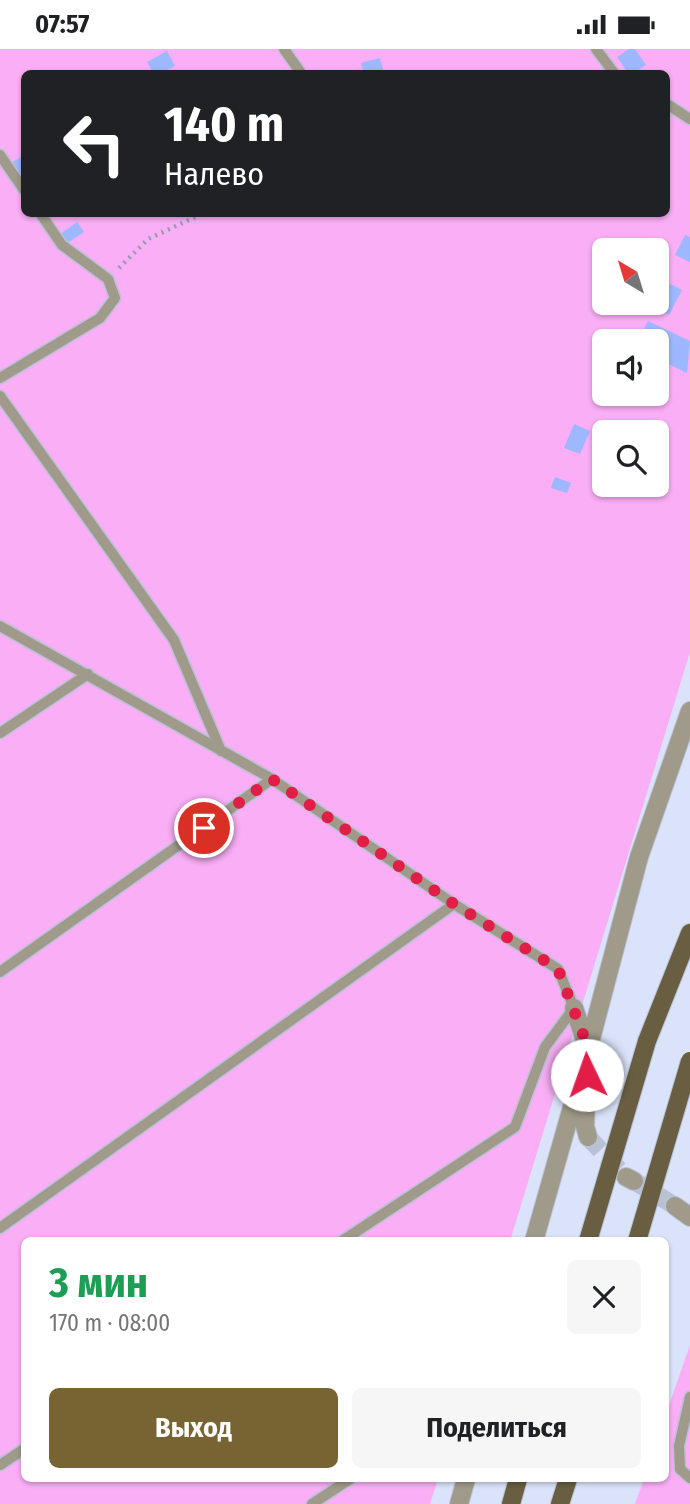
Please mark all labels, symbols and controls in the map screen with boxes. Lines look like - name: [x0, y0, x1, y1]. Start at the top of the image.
- text: 07:57: [35, 9, 89, 40]
- text: 140 m: [164, 95, 284, 154]
- icon: left: [49, 98, 140, 189]
- text: Налево: [164, 155, 264, 193]
- north arrow: [592, 238, 668, 315]
- map controls: [592, 238, 669, 497]
- button: sound: [592, 329, 669, 406]
- button: search: [592, 420, 669, 497]
- pin: [174, 798, 234, 858]
- icon: arrive: [185, 809, 223, 847]
- position arrow: [550, 1038, 624, 1112]
- text: 3 мин: [49, 1258, 148, 1308]
- button: close: [567, 1260, 641, 1334]
- text: 170 m · 08:00: [49, 1309, 170, 1337]
- button: Выход: [49, 1388, 338, 1468]
- button: Поделиться: [352, 1388, 641, 1468]

